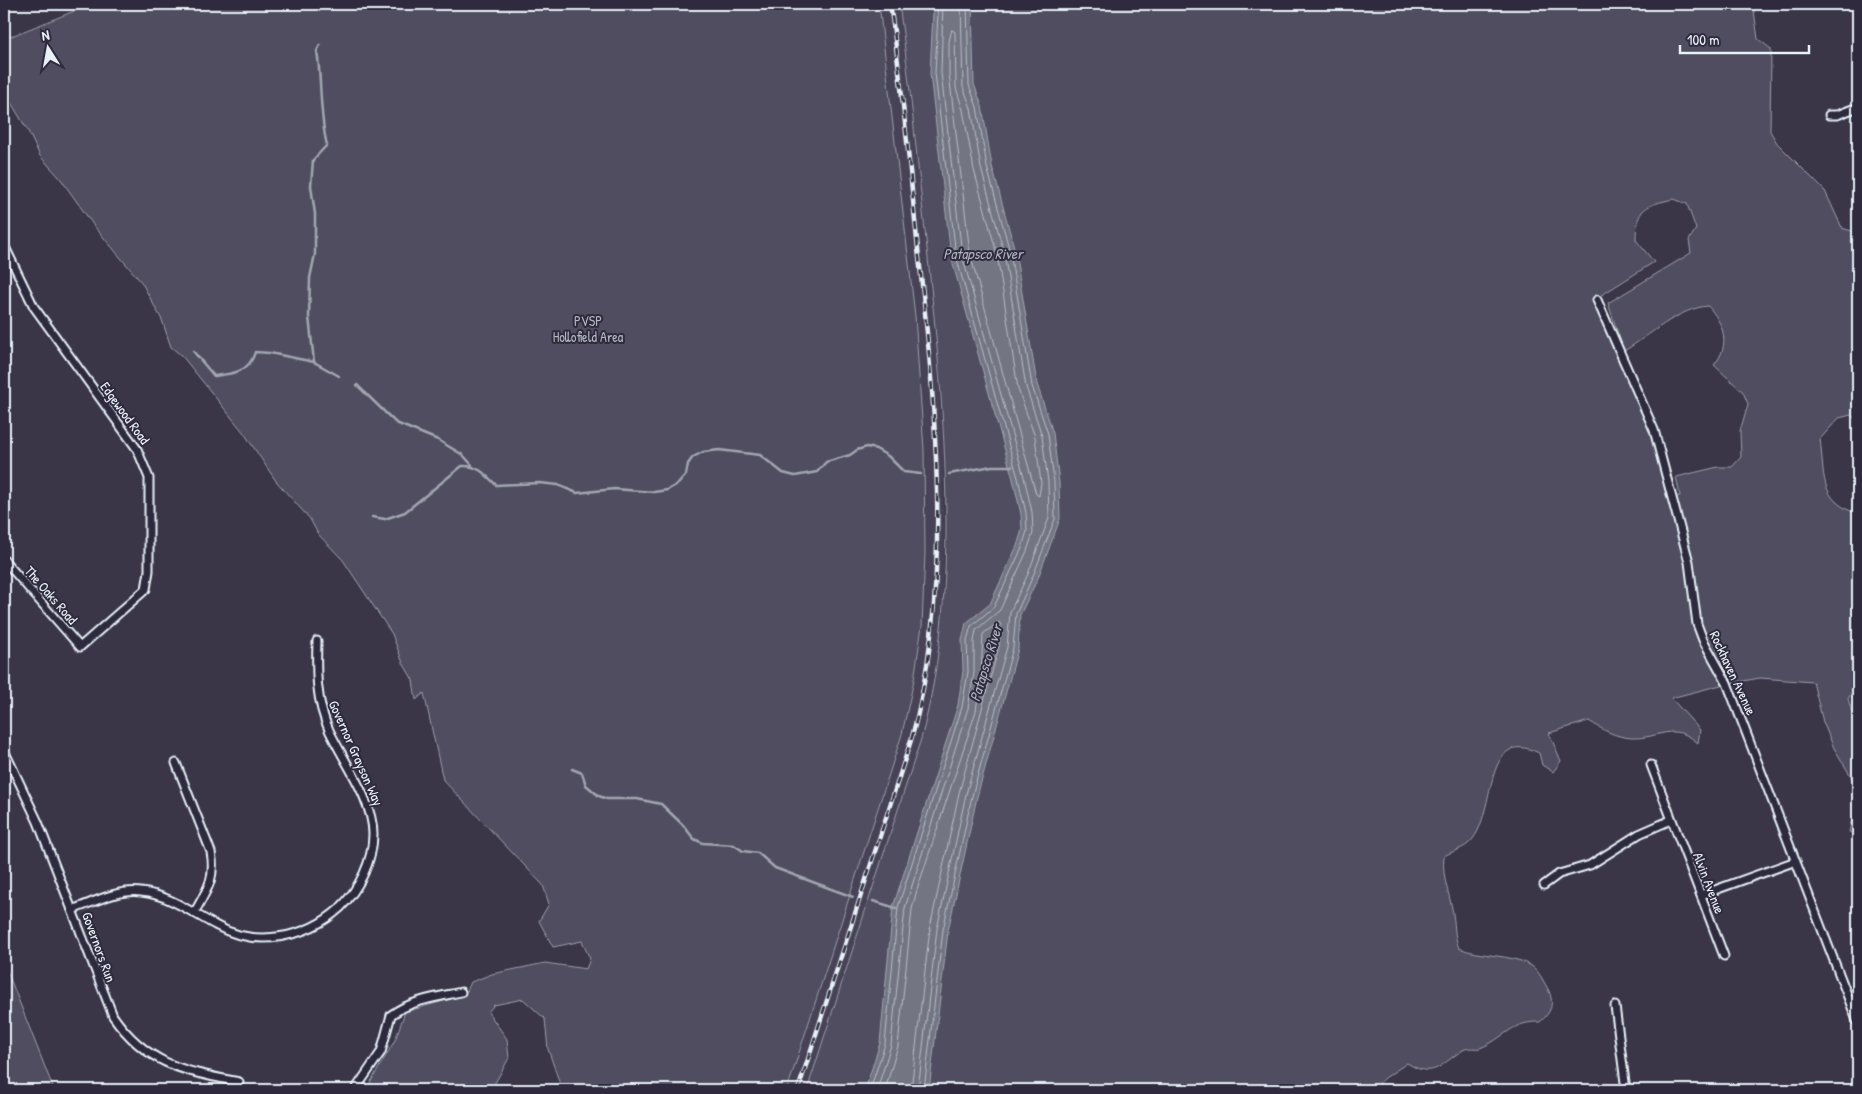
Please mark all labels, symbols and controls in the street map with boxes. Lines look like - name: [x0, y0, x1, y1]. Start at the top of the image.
- north arrow: [22, 22, 72, 72]
- scale bar: [1680, 22, 1808, 54]
- text: N: [40, 25, 51, 45]
- text: 100 m: [1687, 29, 1720, 50]
- water label: Patapsco River: [943, 243, 1025, 264]
- park label: PVSP Hollofield Area: [553, 311, 624, 346]
- street label: Edgewood Road: [96, 378, 155, 449]
- street label: The Oaks Road: [21, 561, 82, 628]
- water label: Patapsco River: [964, 620, 1008, 704]
- street label: Rockhaven Avenue: [1706, 628, 1761, 718]
- street label: Governor Grayson Way: [324, 697, 388, 809]
- street label: Alvin Avenue: [1689, 849, 1730, 917]
- street label: Governors Run: [78, 909, 121, 984]

